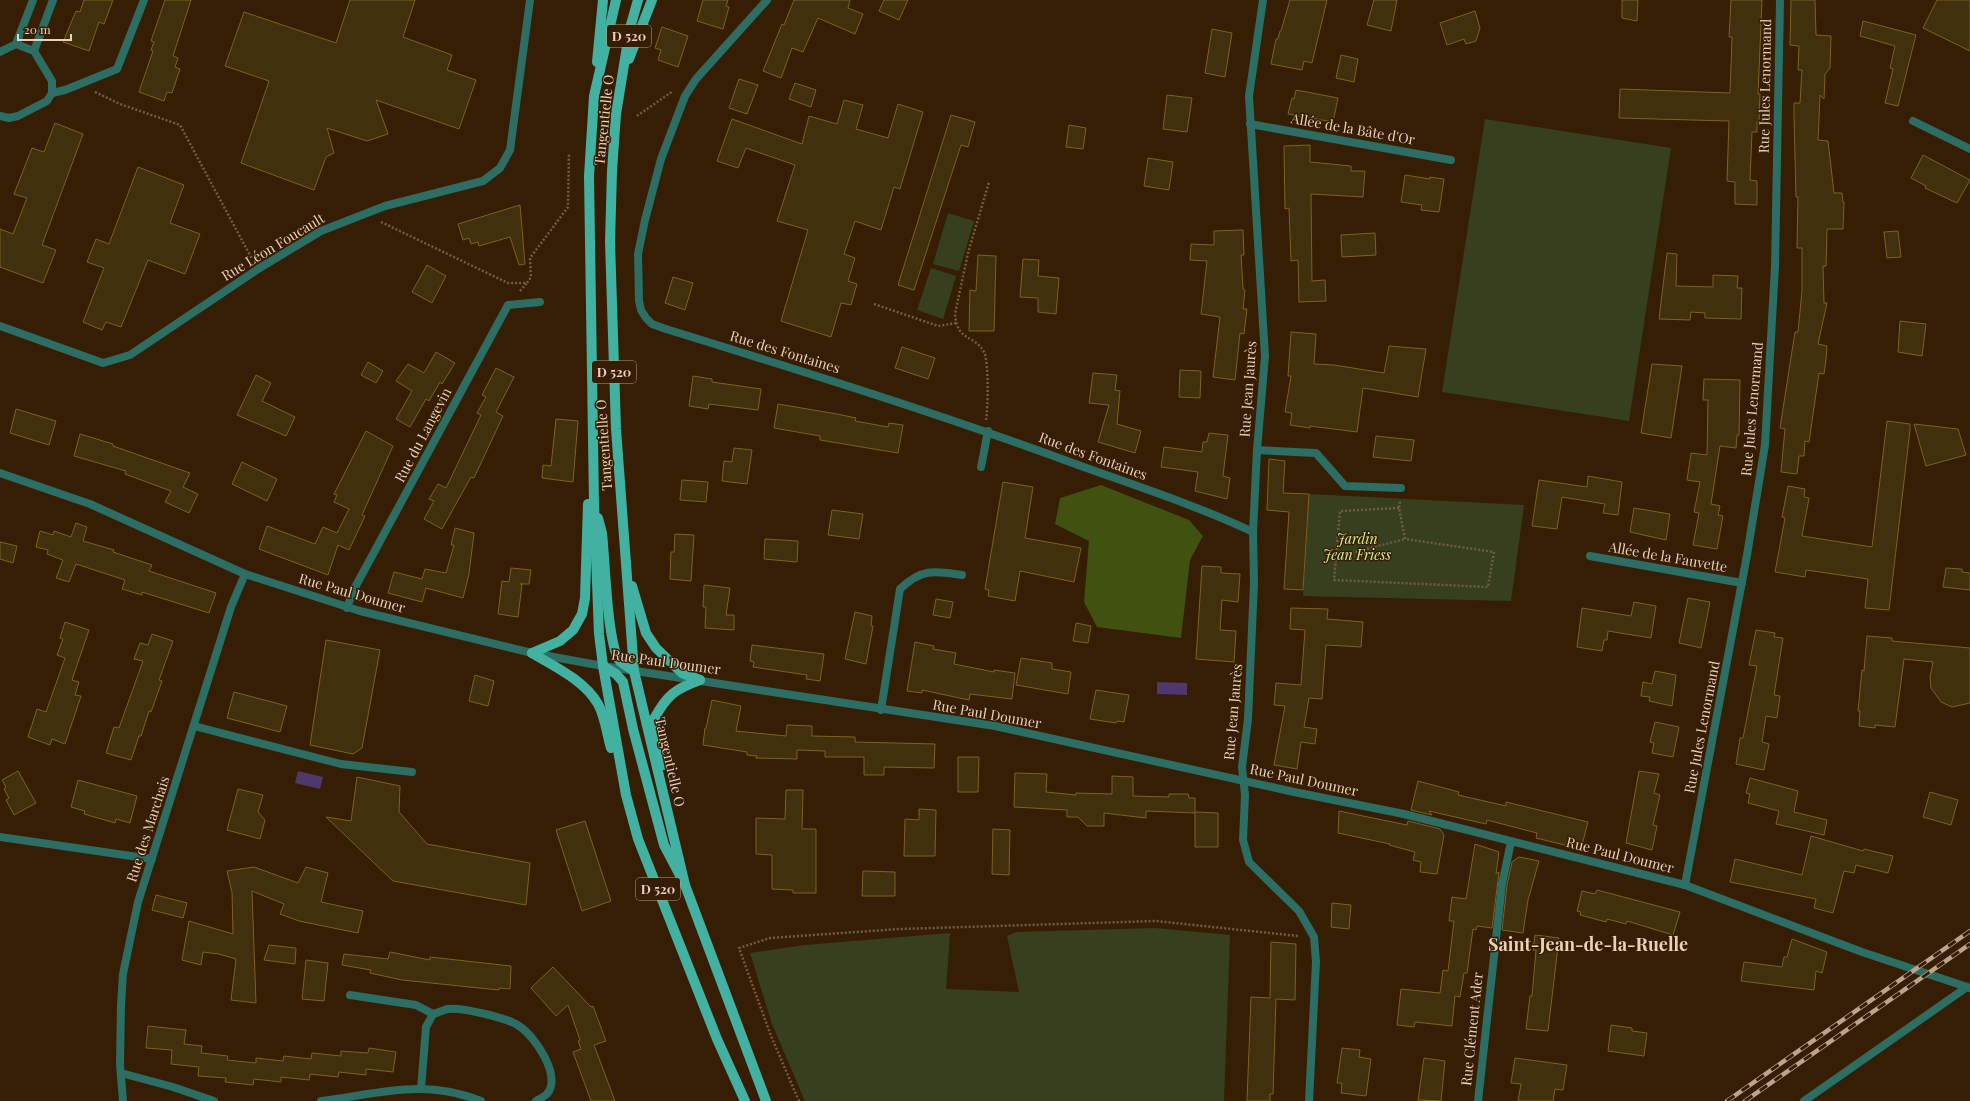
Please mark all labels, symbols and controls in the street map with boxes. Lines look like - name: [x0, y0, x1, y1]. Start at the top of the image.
- scale bar: [18, 16, 71, 42]
- street label: Rue Jules Lenormand: [1754, 19, 1775, 153]
- text: 20 m: [24, 21, 51, 37]
- road number: D 520: [607, 25, 651, 47]
- street label: Tangentielle O: [589, 74, 618, 166]
- street label: Allée de la Bâte d'Or: [1289, 108, 1417, 149]
- street label: Rue Léon Foucault: [218, 208, 329, 285]
- street label: Rue des Fontaines: [728, 326, 843, 377]
- street label: Rue Jean Jaurès: [1235, 340, 1260, 438]
- street label: Rue Jules Lenormand: [1736, 341, 1767, 477]
- road number: D 520: [592, 361, 636, 383]
- street label: Rue du Langevin: [390, 384, 456, 485]
- street label: Tangentielle O: [591, 399, 616, 491]
- street label: Rue des Fontaines: [1036, 427, 1150, 484]
- park label: Jardin Jean Friess: [1323, 529, 1392, 564]
- street label: Allée de la Fauvette: [1606, 537, 1729, 576]
- street label: Rue Paul Doumer: [297, 568, 408, 617]
- street label: Rue Paul Doumer: [610, 644, 723, 679]
- street label: Rue Jules Lenormand: [1679, 659, 1724, 795]
- street label: Rue Jean Jaurès: [1219, 663, 1246, 761]
- street label: Rue Paul Doumer: [931, 695, 1044, 733]
- street label: Tangentielle O: [651, 715, 690, 809]
- street label: Rue Paul Doumer: [1248, 759, 1361, 800]
- street label: Rue des Marchais: [121, 774, 174, 884]
- street label: Rue Paul Doumer: [1564, 832, 1677, 877]
- road number: D 520: [636, 878, 680, 900]
- district label: Saint-Jean-de-la-Ruelle: [1488, 932, 1688, 956]
- street label: Rue Clément Ader: [1456, 970, 1487, 1087]

